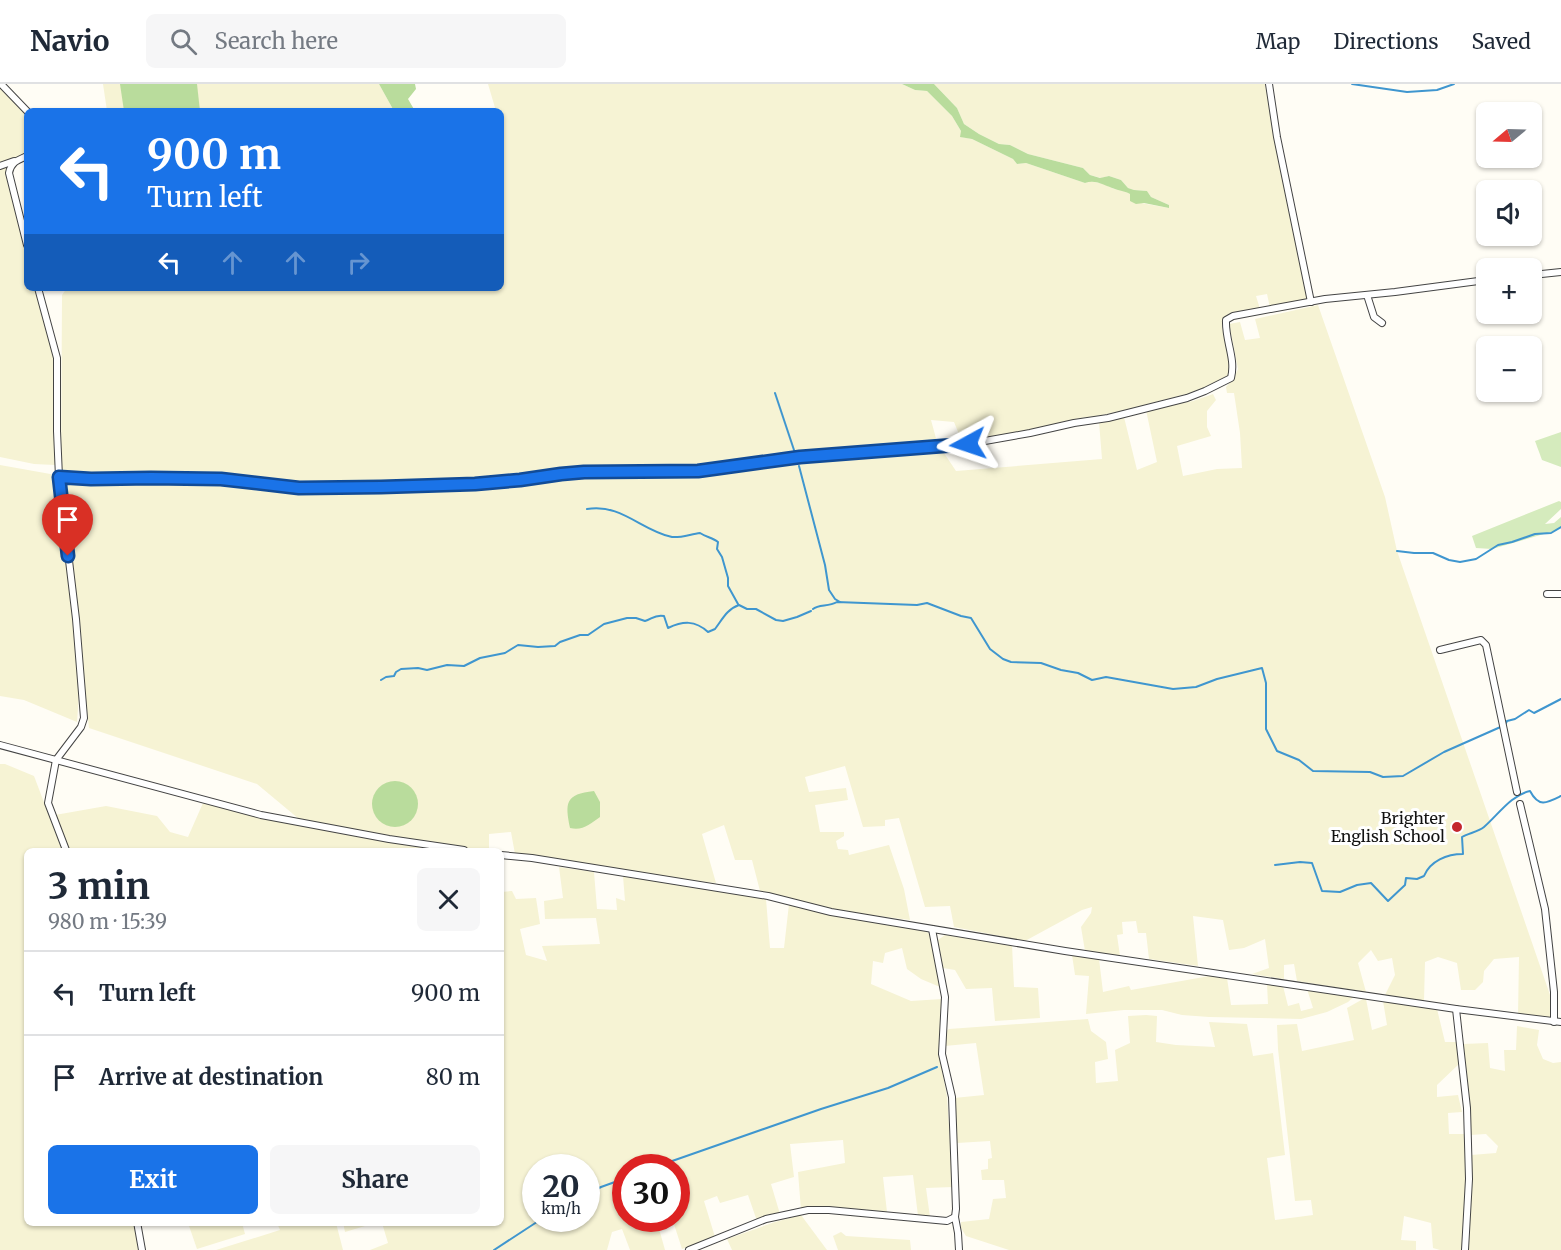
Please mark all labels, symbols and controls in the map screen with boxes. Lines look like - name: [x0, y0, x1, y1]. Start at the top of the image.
- search box: [146, 14, 566, 68]
- text: Navio: [30, 23, 110, 59]
- icon: search: [167, 25, 200, 58]
- text: Search here: [215, 27, 338, 55]
- text: Map: [1256, 28, 1300, 55]
- text: Directions: [1333, 28, 1438, 55]
- text: Saved: [1471, 28, 1531, 55]
- north arrow: [1476, 102, 1542, 168]
- map controls: [1476, 102, 1542, 402]
- text: 900 m: [147, 128, 281, 180]
- icon: left: [48, 132, 126, 210]
- text: Turn left: [147, 180, 262, 214]
- button: sound: [1476, 180, 1542, 246]
- icon: left: [153, 246, 186, 279]
- icon: ahead: [216, 246, 249, 279]
- icon: ahead: [279, 246, 312, 279]
- icon: right: [342, 246, 375, 279]
- button: +: [1476, 258, 1542, 324]
- button: −: [1476, 336, 1542, 402]
- position arrow: [936, 412, 1000, 476]
- pin: [42, 494, 93, 556]
- icon: arrive: [51, 503, 84, 536]
- place label: Brighter English School: [1331, 808, 1445, 846]
- marker: Brighter English School: [1450, 820, 1464, 834]
- text: 3 min: [48, 864, 150, 909]
- button: close: [417, 868, 480, 931]
- text: 980 m · 15:39: [48, 909, 167, 934]
- icon: left: [48, 977, 81, 1010]
- text: Turn left: [99, 979, 196, 1007]
- text: 900 m: [411, 979, 480, 1007]
- icon: arrive: [48, 1061, 81, 1094]
- text: Arrive at destination: [99, 1063, 323, 1091]
- text: 80 m: [426, 1063, 480, 1091]
- button: Exit: [48, 1145, 258, 1214]
- button: Share: [270, 1145, 480, 1214]
- speed limit sign: 30: [612, 1154, 690, 1232]
- text: 20: [542, 1167, 580, 1205]
- text: km/h: [541, 1199, 581, 1218]

